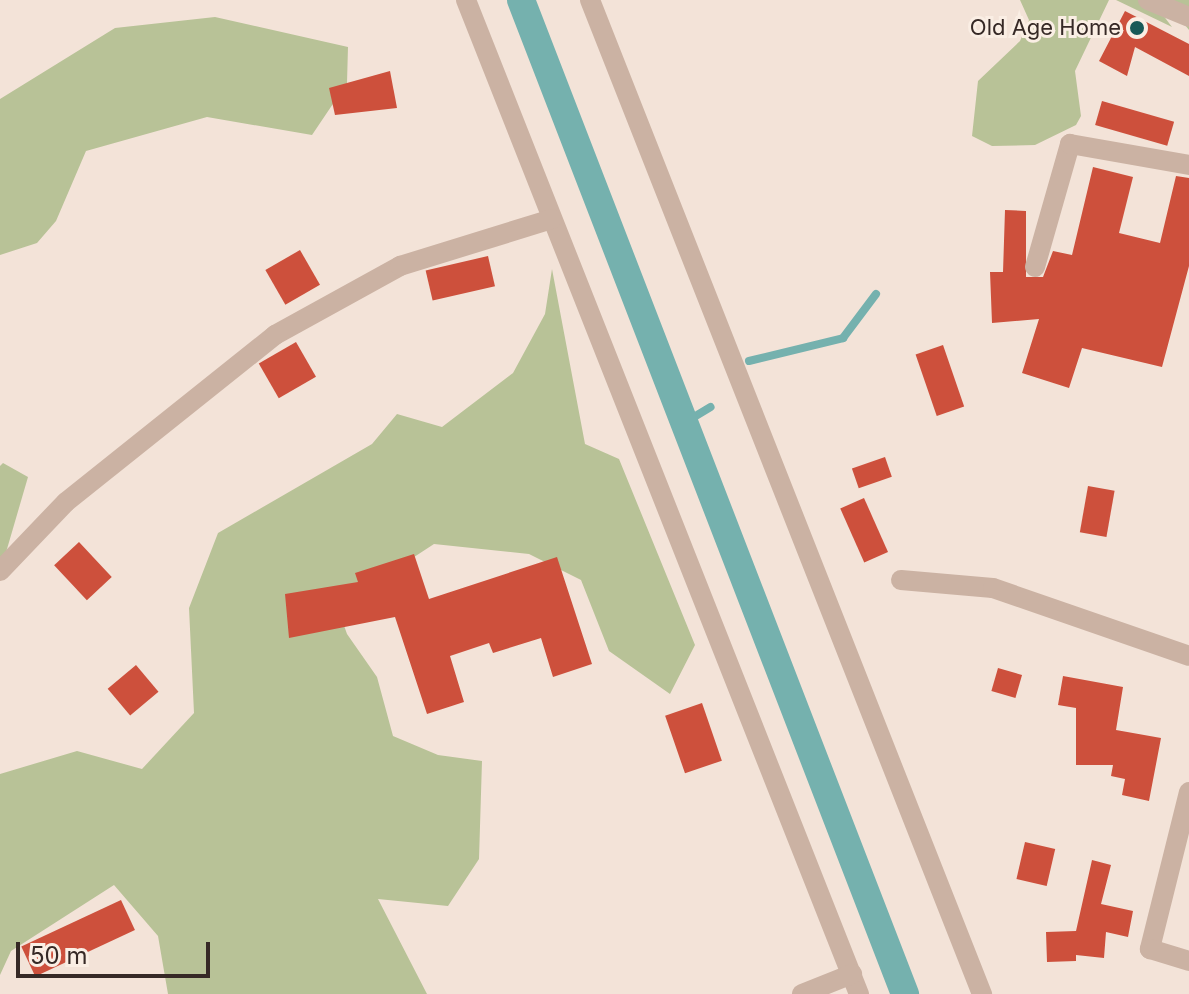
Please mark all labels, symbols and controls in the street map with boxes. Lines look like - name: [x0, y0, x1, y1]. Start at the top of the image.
- place label: Old Age Home: [970, 15, 1121, 41]
- marker: Old Age Home: [1128, 19, 1146, 37]
- scale bar: [20, 926, 214, 976]
- text: 50 m: [30, 941, 88, 970]

